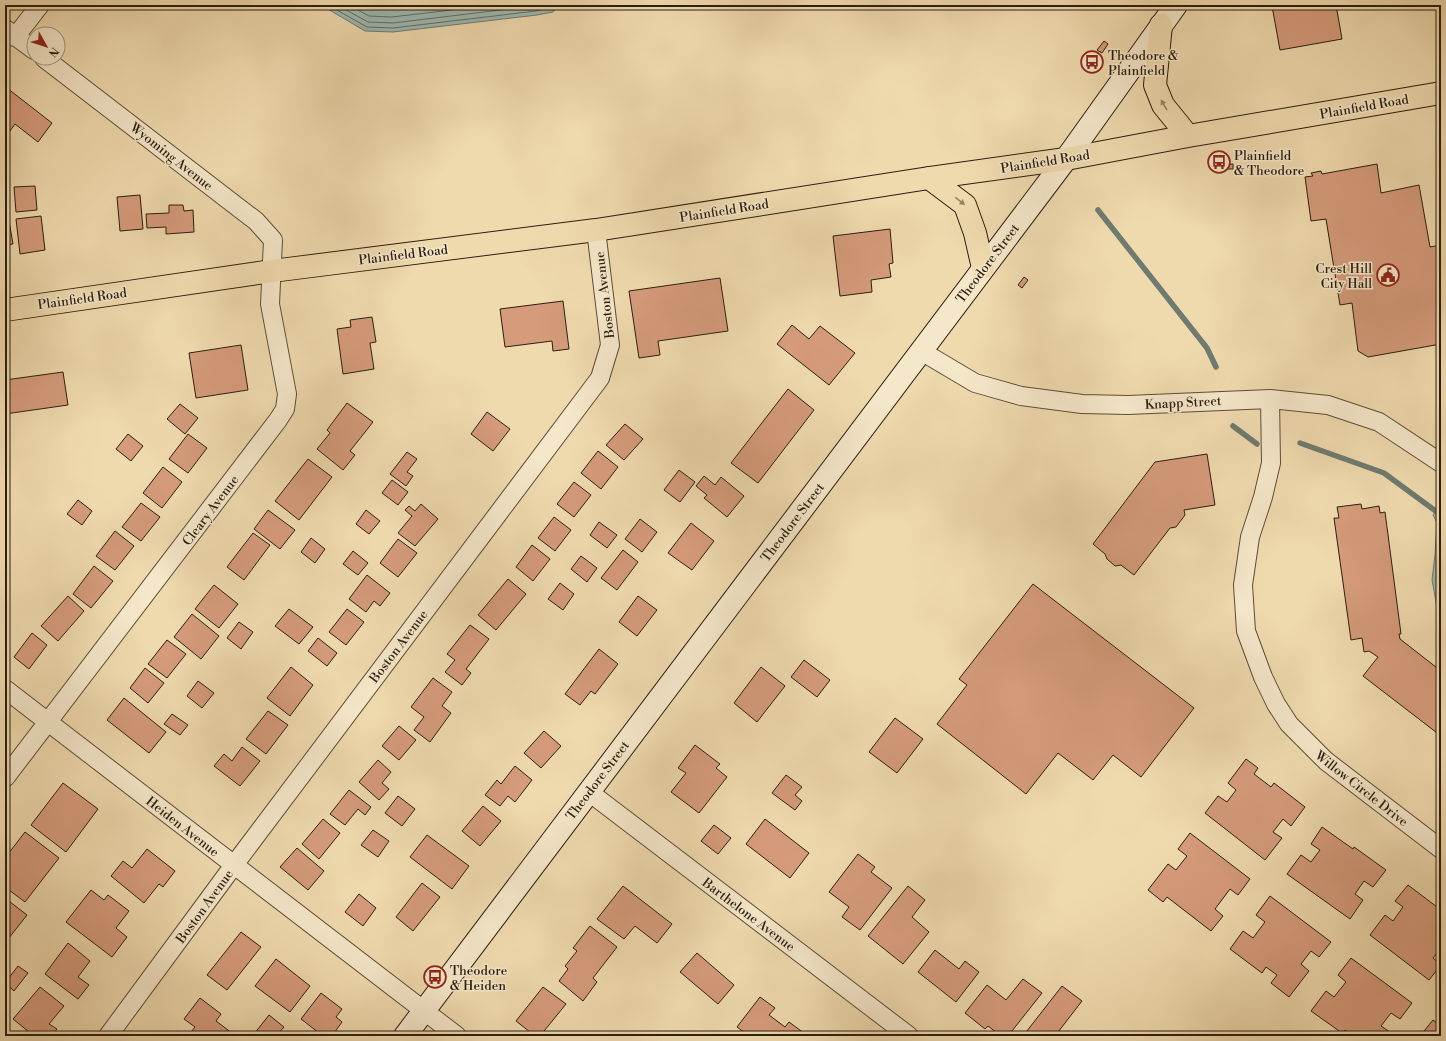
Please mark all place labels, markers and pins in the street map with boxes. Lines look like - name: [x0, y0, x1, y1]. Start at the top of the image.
- place label: Theodore & Plainfield: [1108, 48, 1179, 79]
- bus stop icon: Theodore & Plainfield: [1079, 49, 1105, 75]
- place label: Plainfield & Theodore: [1234, 148, 1305, 179]
- bus stop icon: Plainfield & Theodore: [1206, 149, 1232, 175]
- place label: Crest Hill City Hall: [1316, 261, 1372, 292]
- public building icon: Crest Hill City Hall: [1375, 262, 1401, 288]
- place label: Theodore & Heiden: [450, 963, 508, 994]
- bus stop icon: Theodore & Heiden: [422, 964, 448, 990]

